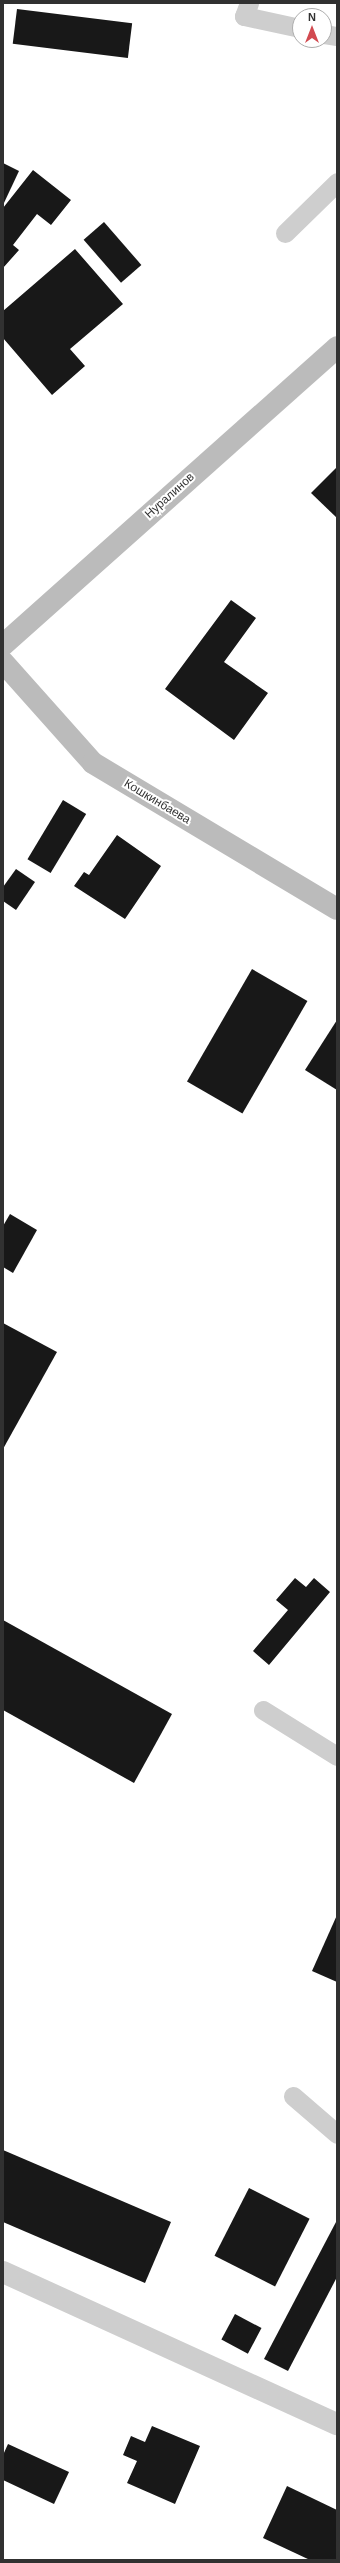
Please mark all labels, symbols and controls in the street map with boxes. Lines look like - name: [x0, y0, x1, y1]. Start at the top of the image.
- north arrow: [292, 8, 332, 48]
- text: N: [308, 11, 316, 23]
- street label: Нуралинов: [142, 470, 198, 522]
- street label: Кошкинбаева: [121, 777, 193, 827]

